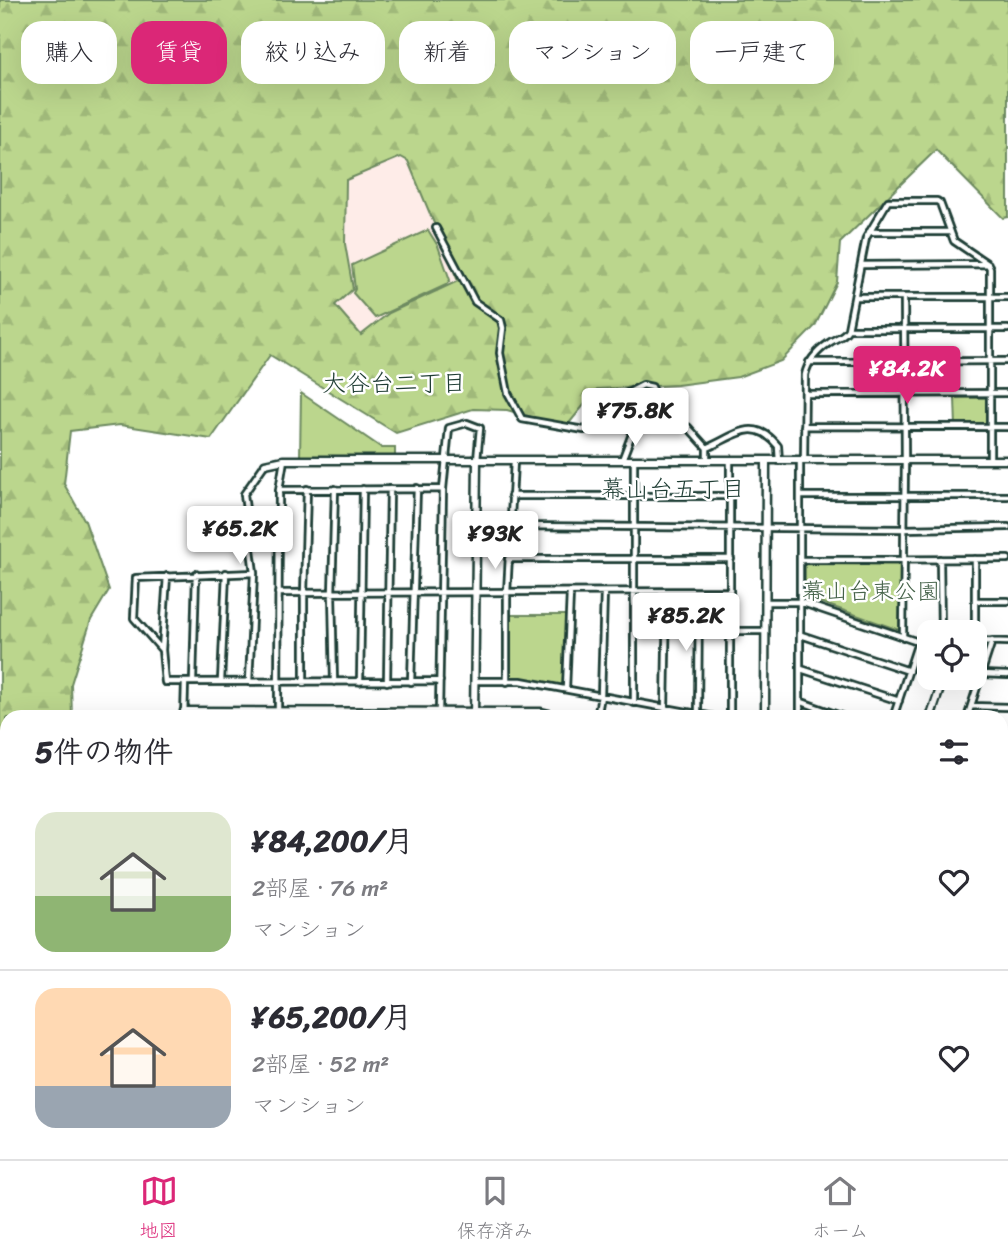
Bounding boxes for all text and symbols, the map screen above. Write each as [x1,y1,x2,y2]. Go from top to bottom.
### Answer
chip: 購入 [21,21,117,84]
chip: 賃貸 [131,21,227,84]
chip: 絞り込み [241,21,385,84]
chip: 新着 [399,21,495,84]
chip: マンション [509,21,676,84]
chip: 一戸建て [690,21,834,84]
pin: ¥84.2K [850,346,964,406]
text: ¥84.2K [869,348,945,389]
district label: 大谷台二丁目 [322,362,466,404]
pin: ¥75.8K [578,388,692,448]
text: ¥75.8K [598,390,672,431]
district label: 幕山台五丁目 [601,468,745,510]
pin: ¥65.2K [183,506,297,566]
text: ¥65.2K [203,508,277,549]
pin: ¥93K [454,512,536,571]
text: ¥93K [468,513,522,554]
park label: 幕山台東公園 [802,571,940,612]
pin: ¥85.2K [629,594,743,653]
text: ¥85.2K [649,595,723,636]
map controls [917,620,987,690]
button: locate [917,620,987,690]
text: 5件の物件 [35,725,173,779]
icon: filters [935,733,973,771]
text: ¥84,200/月 [252,814,414,868]
icon: home [91,840,175,924]
icon: heart [935,863,973,901]
text: 2部屋 · 76 m² [252,868,388,909]
text: マンション [252,909,366,950]
text: ¥65,200/月 [252,990,412,1044]
icon: home [91,1016,175,1100]
icon: heart [935,1039,973,1077]
text: 2部屋 · 52 m² [252,1044,389,1085]
text: マンション [252,1085,366,1126]
tab: 地図 [140,1172,178,1247]
tab: 保存済み [457,1172,533,1247]
tab: ホーム [812,1172,868,1247]

